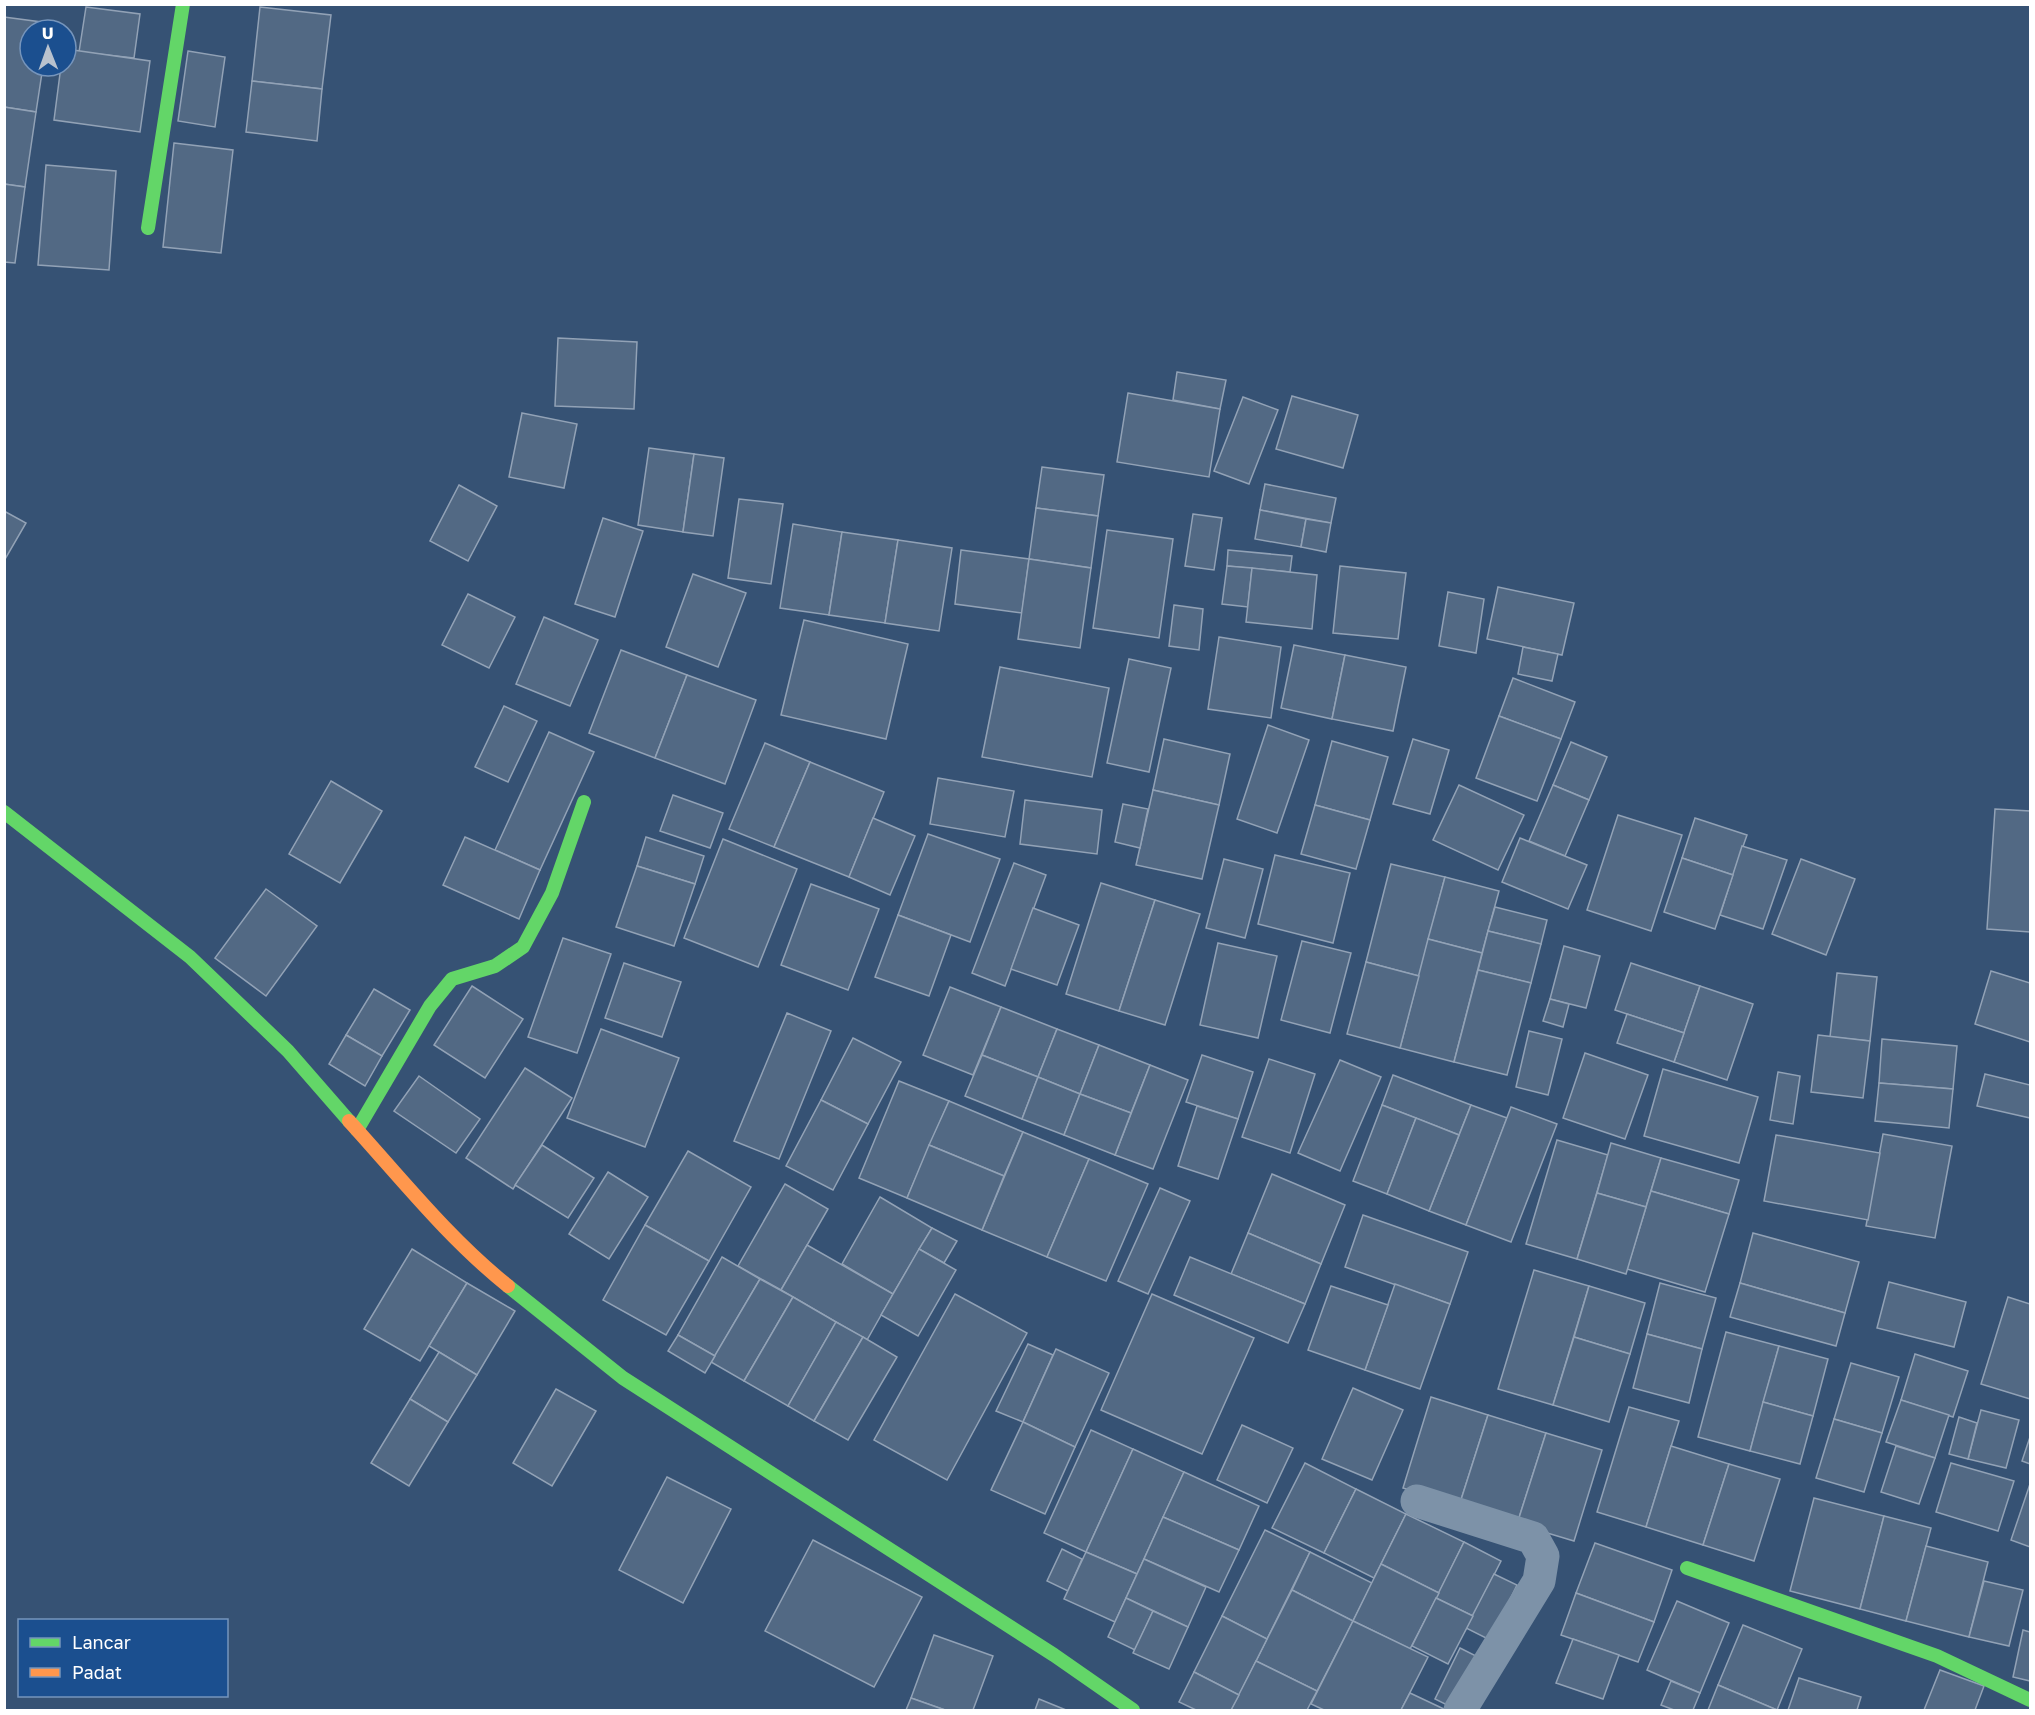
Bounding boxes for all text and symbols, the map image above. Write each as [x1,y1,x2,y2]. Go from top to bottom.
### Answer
north arrow [18,18,78,78]
text: U [42,23,54,43]
legend [18,1619,228,1697]
text: Lancar [72,1631,131,1653]
text: Padat [72,1661,122,1683]

